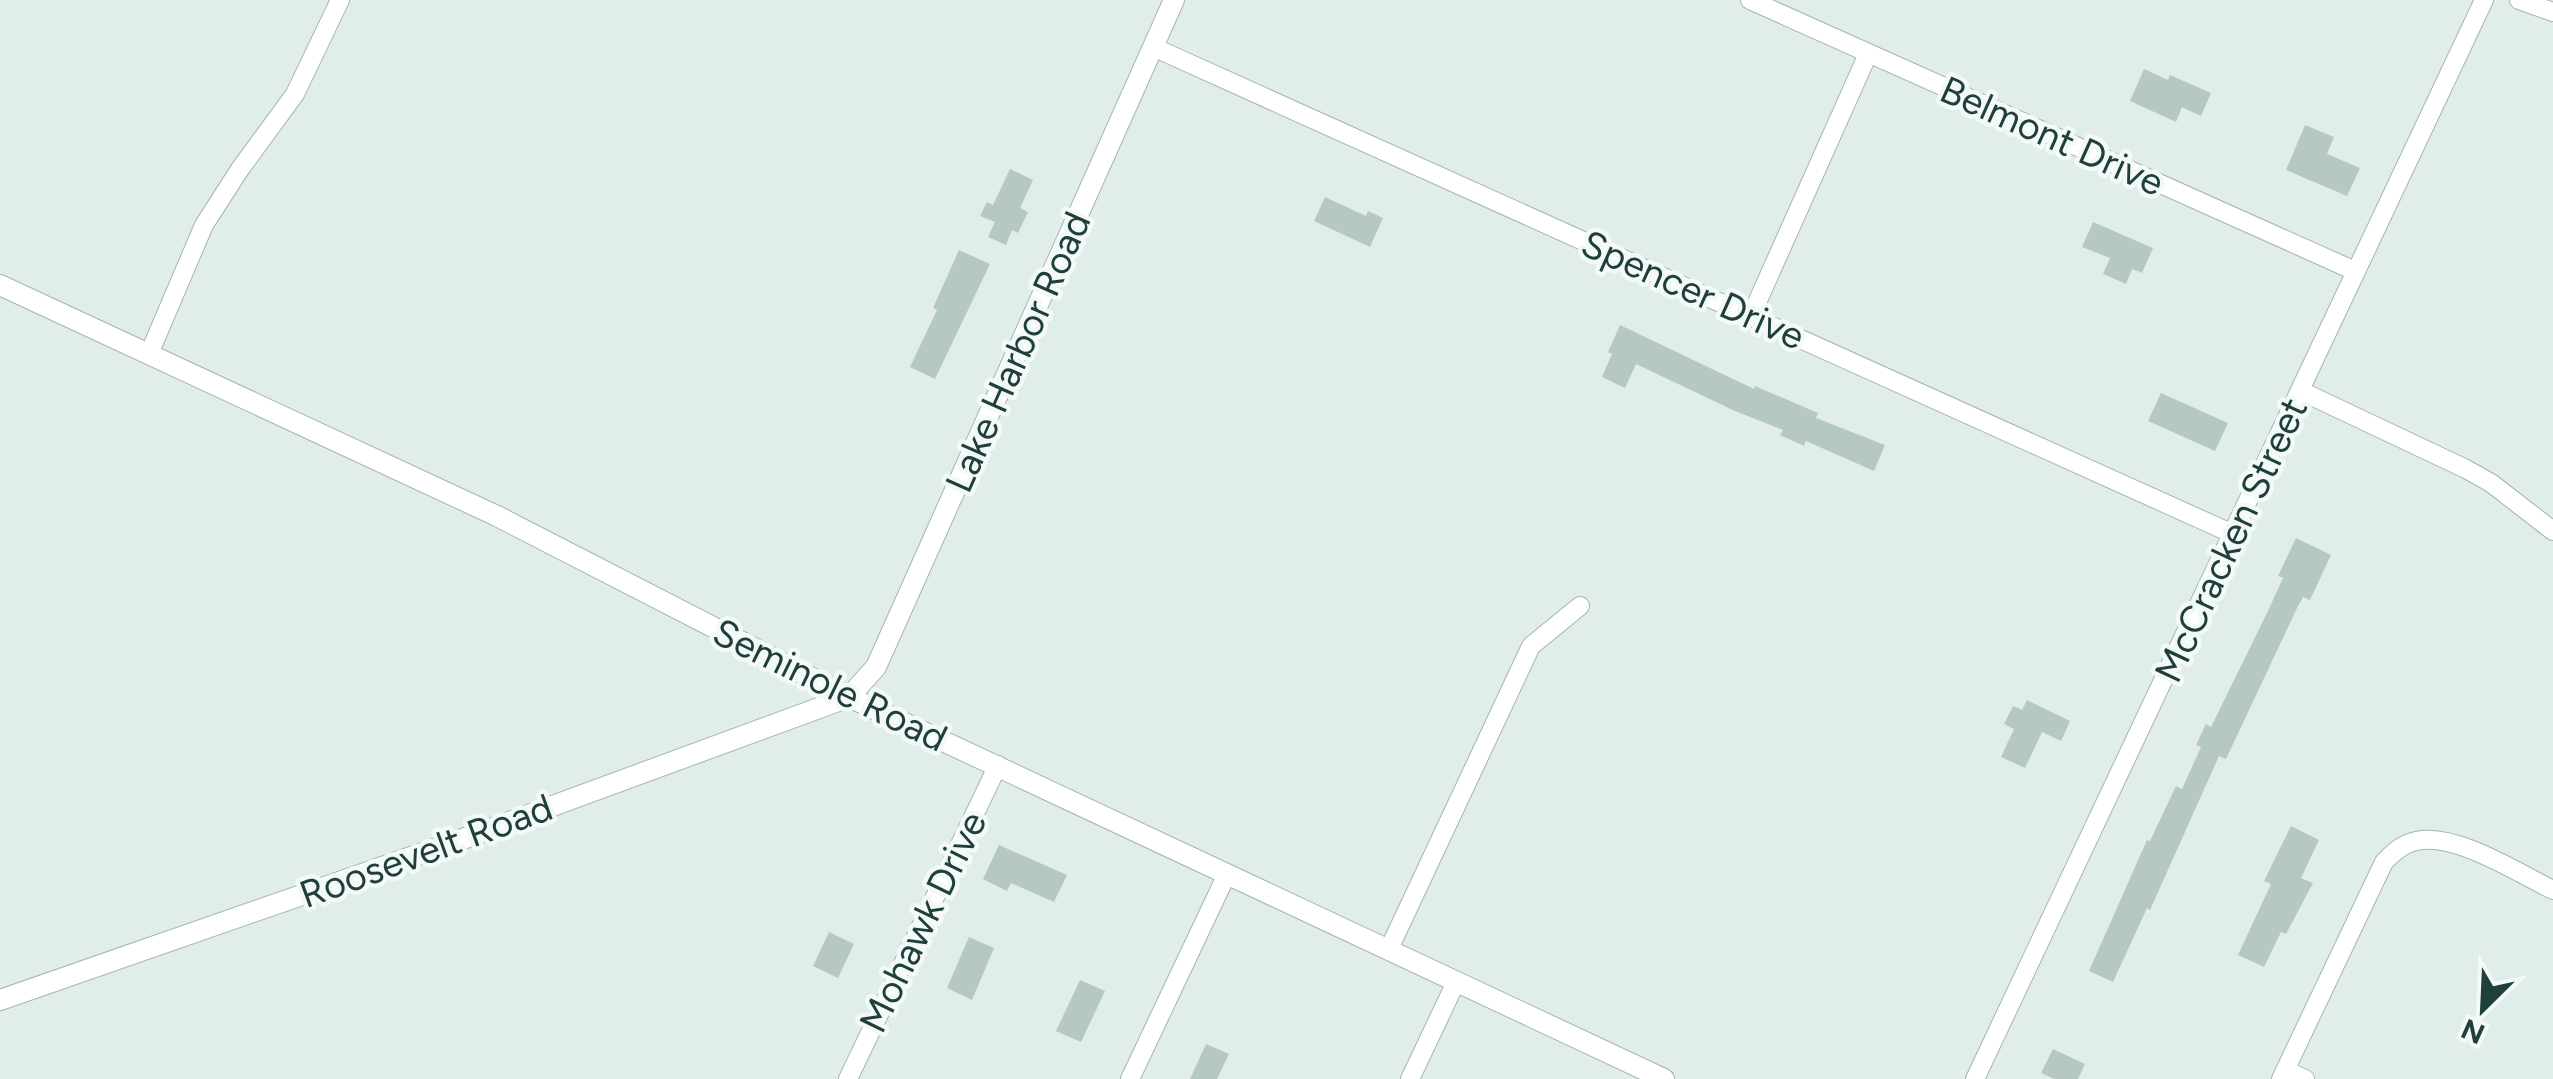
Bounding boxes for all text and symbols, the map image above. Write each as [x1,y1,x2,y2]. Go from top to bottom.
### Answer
street label: Belmont Drive [1933,66,2171,206]
street label: Lake Harbor Road [936,205,1100,499]
street label: Spencer Drive [1574,220,1812,360]
street label: McCracken Street [2145,390,2317,690]
street label: Seminole Road [706,609,954,761]
street label: Roosevelt Road [293,784,559,918]
street label: Mohawk Drive [850,804,996,1040]
north arrow [2433,959,2533,1059]
text: N [2456,1012,2490,1052]

